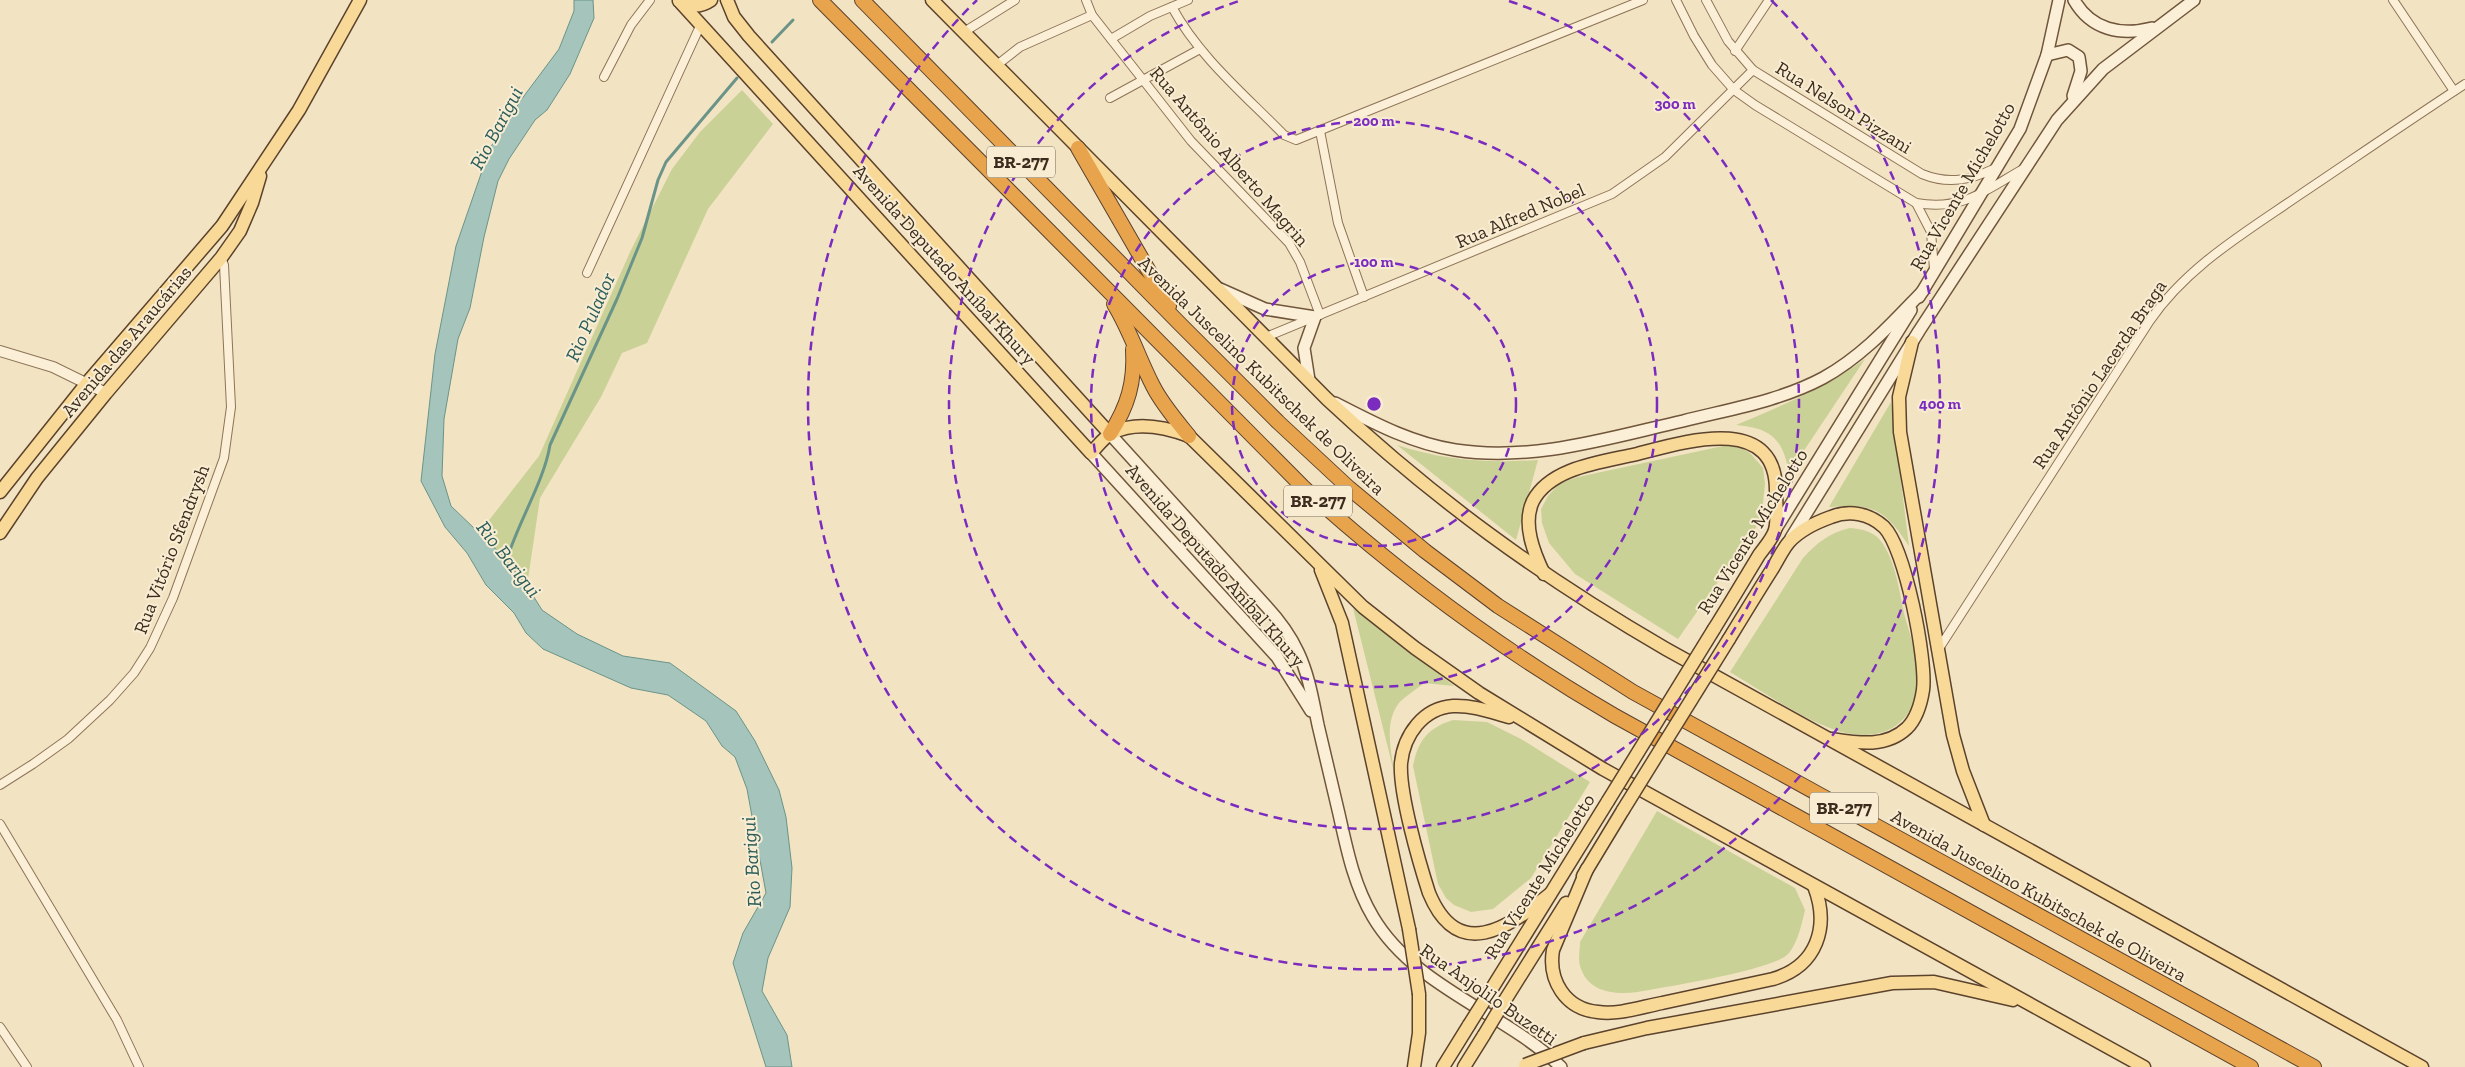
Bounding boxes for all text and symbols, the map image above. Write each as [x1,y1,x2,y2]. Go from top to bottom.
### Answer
street label: Rua Nelson Pizzani [1771,56,1916,159]
street label: Rua Antônio Alberto Magrin [1145,62,1314,251]
water label: Rio Barigui [464,82,528,174]
text: 300 m [1654,95,1696,113]
street label: Rua Vicente Michelotto [1905,98,2020,274]
text: 200 m [1353,112,1395,130]
road number: BR-277 [987,146,1055,178]
street label: Avenida Deputado Aníbal Khury [848,159,1041,370]
street label: Rua Alfred Nobel [1452,178,1588,253]
street label: Avenida Juscelino Kubitschek de Oliveira [1134,251,1390,500]
text: 100 m [1354,253,1394,271]
street label: Avenida das Araucárias [56,261,196,422]
water label: Rio Pulador [560,269,620,365]
street label: Rua Antônio Lacerda Braga [2028,275,2171,473]
centre of rings [1365,395,1383,413]
text: 400 m [1919,395,1961,413]
street label: Rua Vicente Michelotto [1692,444,1813,618]
street label: Avenida Deputado Aníbal Khury [1121,459,1310,672]
street label: Rua Vitório Sfendrysh [129,461,214,637]
road number: BR-277 [1284,486,1352,516]
water label: Rio Barigui [472,516,546,602]
street label: Rua Vicente Michelotto [1479,789,1600,963]
road number: BR-277 [1810,792,1878,824]
street label: Avenida Juscelino Kubitschek de Oliveira [1887,804,2190,986]
water label: Rio Barigui [736,816,766,908]
street label: Rua Anjolilo Buzetti [1416,939,1562,1050]

